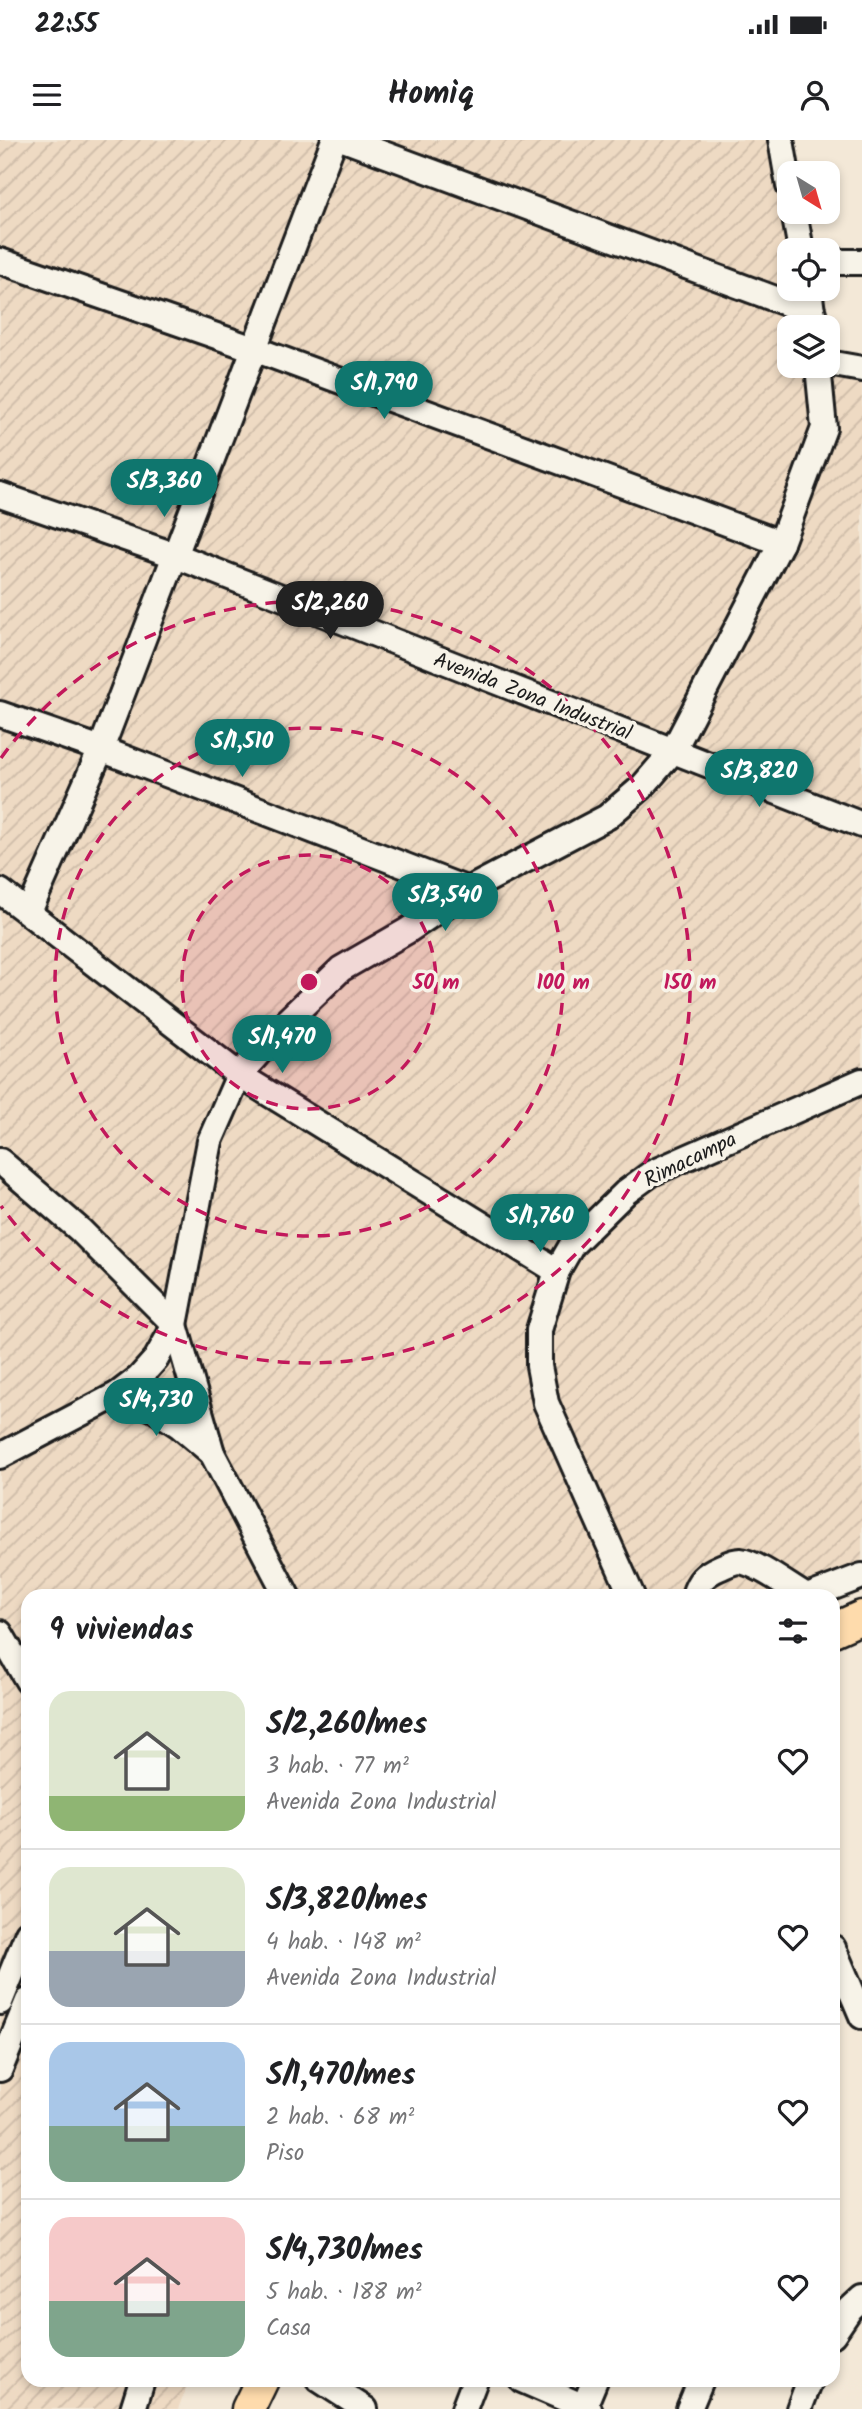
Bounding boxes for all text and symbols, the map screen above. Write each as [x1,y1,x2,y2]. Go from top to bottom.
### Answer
text: 22:55 [35,4,98,46]
text: Homiq [388,69,474,120]
icon: menu [28,76,66,114]
icon: person [796,76,834,114]
north arrow [777,161,840,224]
map controls [777,161,840,378]
button: locate [777,238,840,301]
button: layers [777,315,840,378]
pin: S/1,790 [319,362,449,421]
text: S/1,790 [351,366,417,402]
pin: S/3,360 [99,460,229,519]
text: S/3,360 [127,464,201,500]
pin: S/2,260 [265,582,395,641]
text: S/2,260 [292,586,368,622]
street label: Avenida Zona Industrial [428,644,637,750]
pin: S/1,510 [177,720,307,779]
text: S/1,510 [211,724,273,760]
pin: S/3,820 [694,750,824,809]
text: S/3,820 [721,754,797,790]
pin: S/3,540 [380,874,510,933]
text: S/3,540 [408,878,482,914]
text: 50 m [412,967,459,1000]
text: 100 m [536,967,590,1000]
text: 150 m [663,967,717,1000]
centre of rings [297,970,321,994]
pin: S/1,470 [217,1016,347,1075]
text: S/1,470 [248,1020,316,1056]
street label: Rimacampa [639,1124,743,1197]
pin: S/1,760 [475,1194,605,1254]
text: S/1,760 [506,1199,574,1235]
pin: S/4,730 [91,1378,221,1438]
text: S/4,730 [120,1383,192,1419]
text: 9 viviendas [49,1607,193,1655]
icon: filters [774,1612,812,1650]
text: S/2,260/mes [266,1701,427,1749]
icon: home [105,1719,189,1803]
icon: heart [774,1742,812,1780]
text: 3 hab. · 77 m² [266,1749,409,1785]
text: Avenida Zona Industrial [266,1785,496,1821]
text: S/3,820/mes [266,1877,428,1925]
icon: home [105,1895,189,1979]
icon: heart [774,1918,812,1956]
text: 4 hab. · 148 m² [266,1925,421,1961]
text: Avenida Zona Industrial [266,1961,496,1997]
text: S/1,470/mes [266,2052,416,2100]
icon: home [105,2070,189,2154]
icon: heart [774,2093,812,2131]
text: 2 hab. · 68 m² [266,2100,414,2136]
text: Piso [266,2136,304,2172]
text: S/4,730/mes [266,2227,423,2275]
icon: home [105,2245,189,2329]
icon: heart [774,2268,812,2306]
text: 5 hab. · 188 m² [266,2275,422,2311]
text: Casa [266,2311,311,2347]

